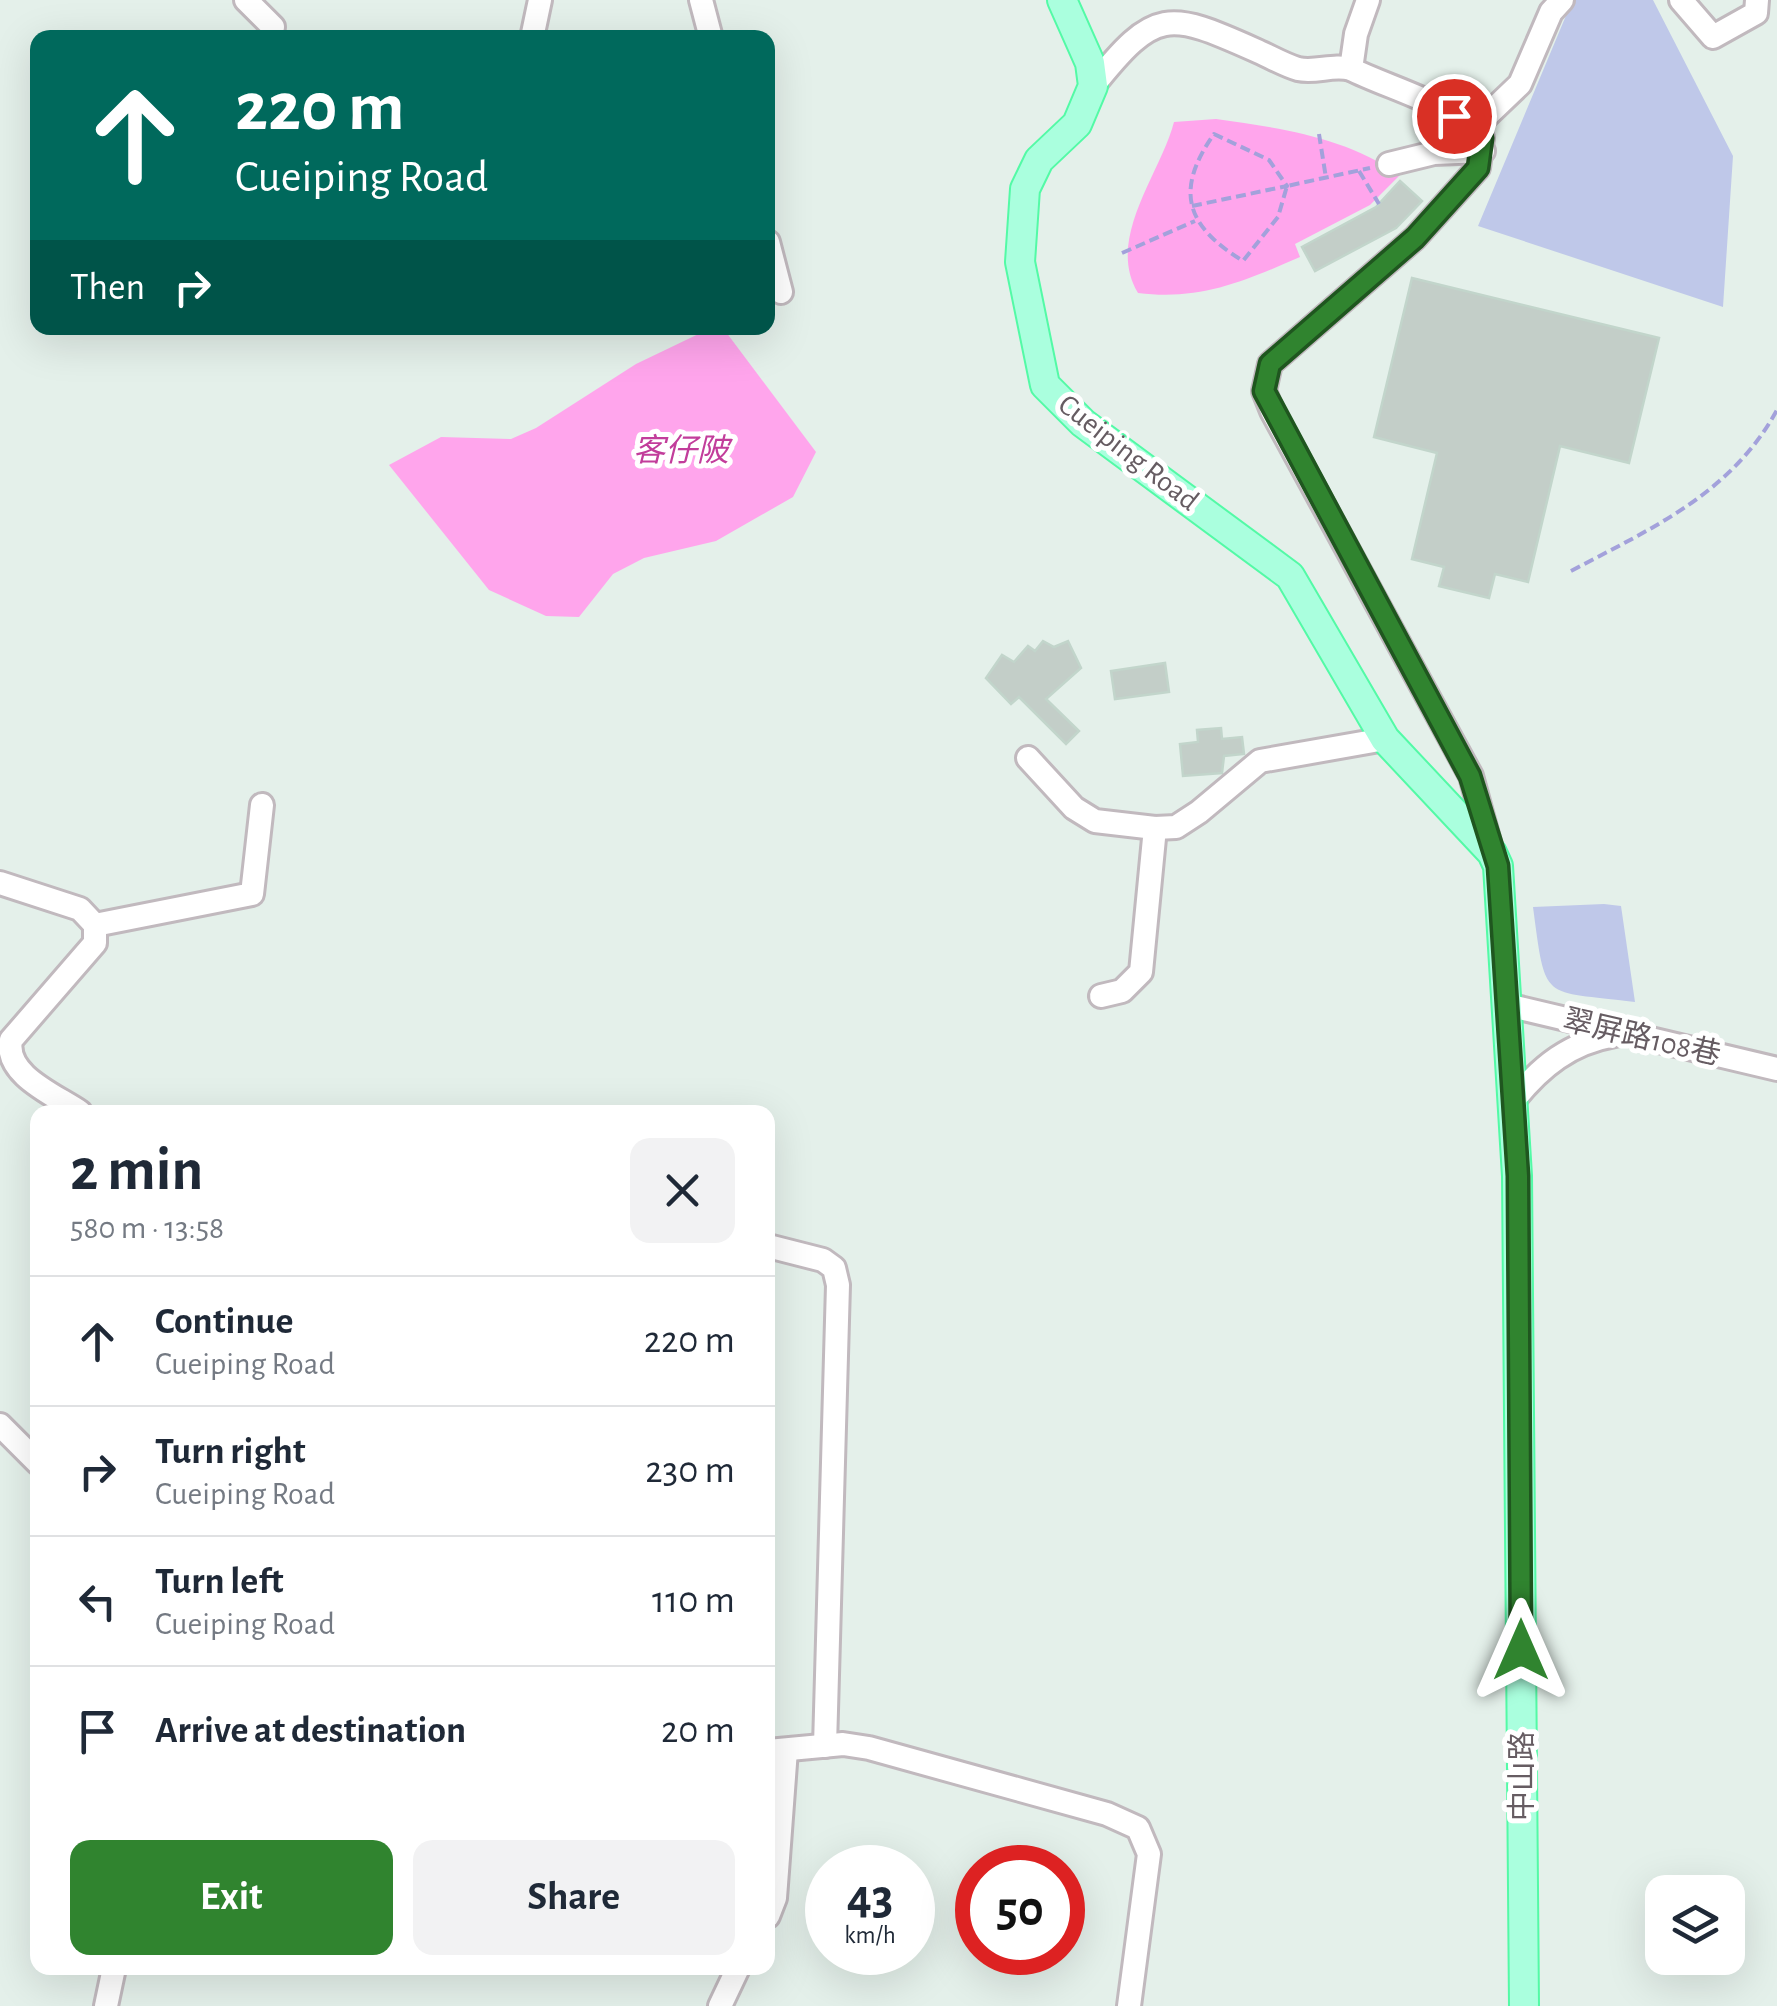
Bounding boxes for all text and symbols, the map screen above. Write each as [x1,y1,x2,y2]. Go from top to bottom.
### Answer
icon: ahead [70,70,200,200]
text: 220 m [235,73,404,143]
pin [1412,74,1497,159]
icon: arrive [1427,89,1482,144]
text: Cueiping Road [235,155,488,200]
icon: right [165,260,220,315]
text: Then [70,269,145,307]
street label: Cueiping Road [1053,389,1204,517]
water label: 客仔陂 [633,433,733,467]
street label: 翠屏路108巷 [1560,1003,1724,1071]
button: close [630,1138,735,1243]
text: 2 min [70,1141,203,1201]
text: 580 m · 13:58 [70,1212,224,1244]
text: Continue [155,1303,293,1341]
icon: ahead [70,1314,125,1369]
text: 220 m [644,1322,735,1360]
text: Cueiping Road [155,1348,335,1380]
text: Turn right [155,1433,305,1471]
icon: right [70,1444,125,1499]
text: 230 m [645,1452,735,1490]
text: Cueiping Road [155,1478,335,1510]
text: Turn left [155,1563,283,1601]
icon: left [70,1574,125,1629]
text: 110 m [652,1582,735,1620]
position arrow [1469,1598,1573,1702]
text: Cueiping Road [155,1608,335,1640]
icon: arrive [70,1704,125,1759]
text: Arrive at destination [155,1712,466,1750]
text: 20 m [661,1712,735,1750]
street label: 中山路 [1506,1731,1538,1821]
button: Exit [70,1840,393,1955]
button: Share [413,1840,735,1955]
speed limit sign: 50 [955,1845,1085,1975]
text: 43 [847,1873,893,1923]
map controls [1645,1875,1745,1975]
button: layers [1645,1875,1745,1975]
text: km/h [844,1923,896,1948]

